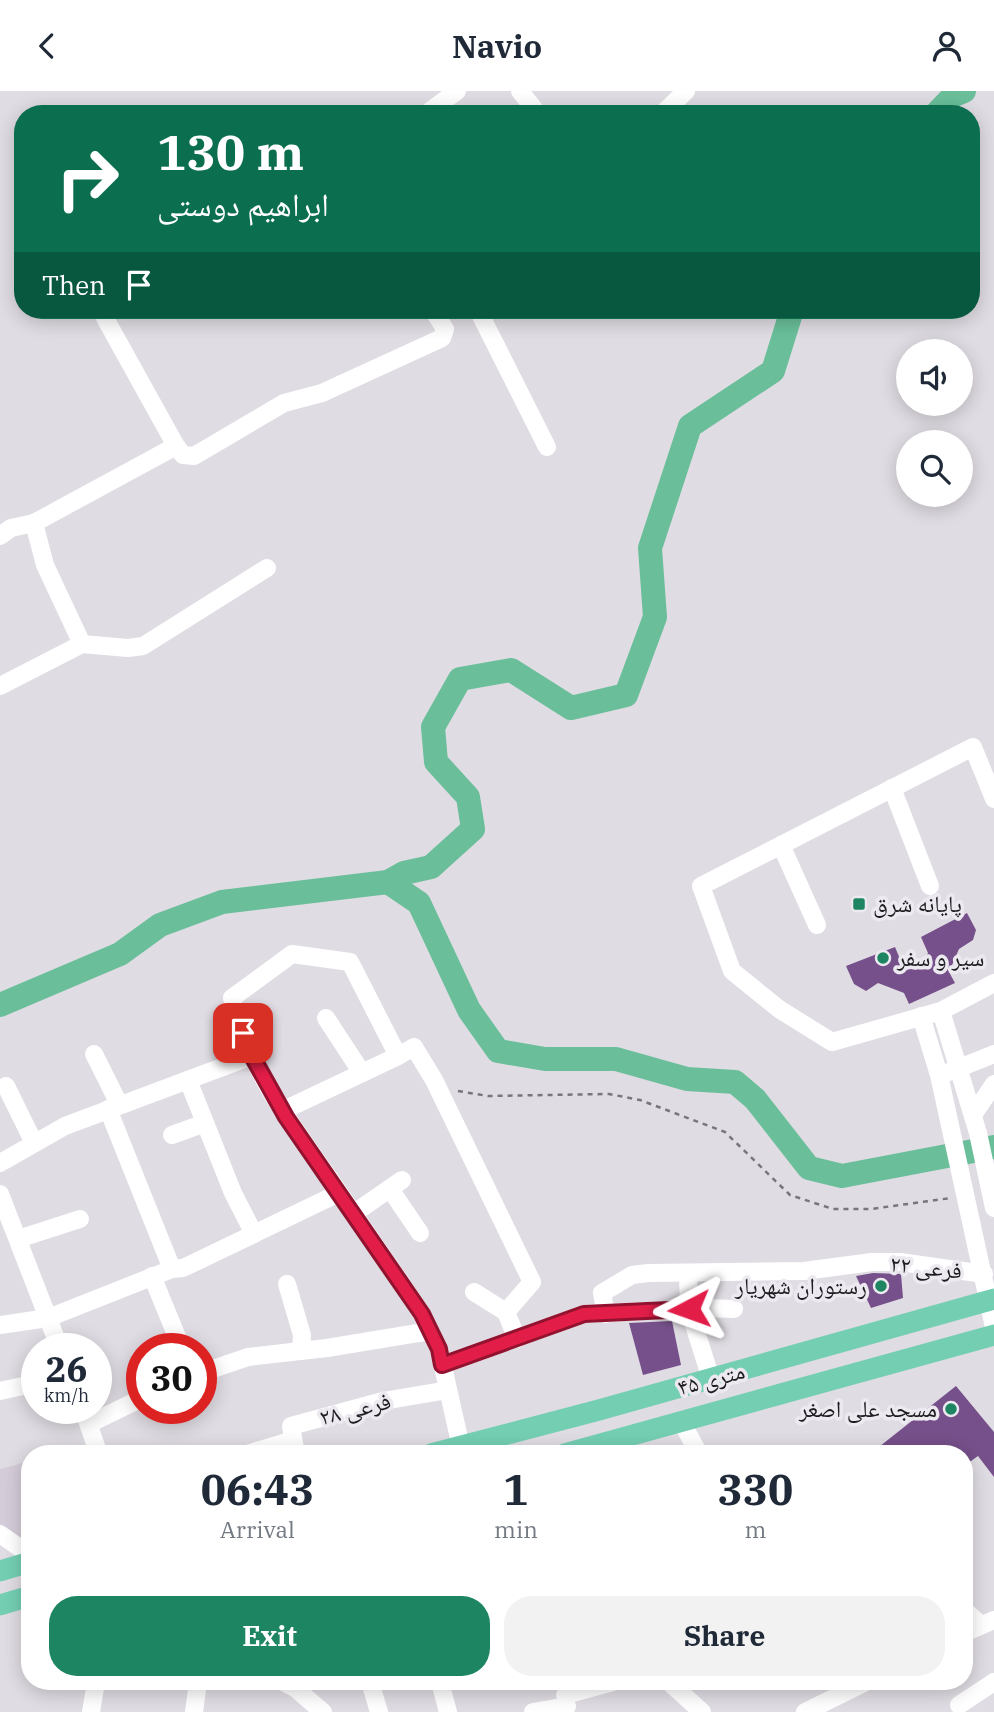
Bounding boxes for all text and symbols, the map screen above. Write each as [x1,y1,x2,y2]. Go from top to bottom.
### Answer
text: Navio [452,25,542,67]
icon: back [28,27,66,65]
icon: person [928,27,966,65]
text: 130 m [157,120,304,183]
icon: right [42,133,133,224]
text: ابراهیم دوستی [157,183,329,225]
icon: arrive [120,266,158,304]
text: Then [42,268,106,302]
map controls [896,339,973,507]
button: sound [896,339,973,416]
button: search [896,430,973,507]
place label: پایانه شرق [873,888,962,918]
marker: پایانه شرق [851,896,867,912]
place label: سیر و سفر [896,942,984,972]
marker: سیر و سفر [875,950,891,966]
pin [213,1003,273,1063]
icon: arrive [224,1014,262,1052]
street label: فرعی ۲۲ [889,1247,964,1285]
place label: رستوران شهریار [734,1270,867,1300]
position arrow [652,1272,726,1346]
marker: رستوران شهریار [873,1278,889,1294]
speed limit sign: 30 [126,1333,217,1424]
text: 26 [45,1346,88,1392]
street label: ۴۵ متری [674,1355,748,1401]
text: km/h [44,1384,89,1407]
street label: فرعی ۲۸ [316,1385,393,1431]
place label: مسجد علی اصغر [798,1393,937,1423]
marker: مسجد علی اصغر [943,1401,959,1417]
text: 06:43 [201,1462,314,1517]
text: 1 [503,1462,529,1517]
text: 330 [718,1462,793,1517]
text: Arrival [220,1514,295,1544]
text: min [494,1514,538,1544]
text: m [744,1514,766,1544]
button: Exit [49,1596,490,1676]
button: Share [504,1596,945,1676]

